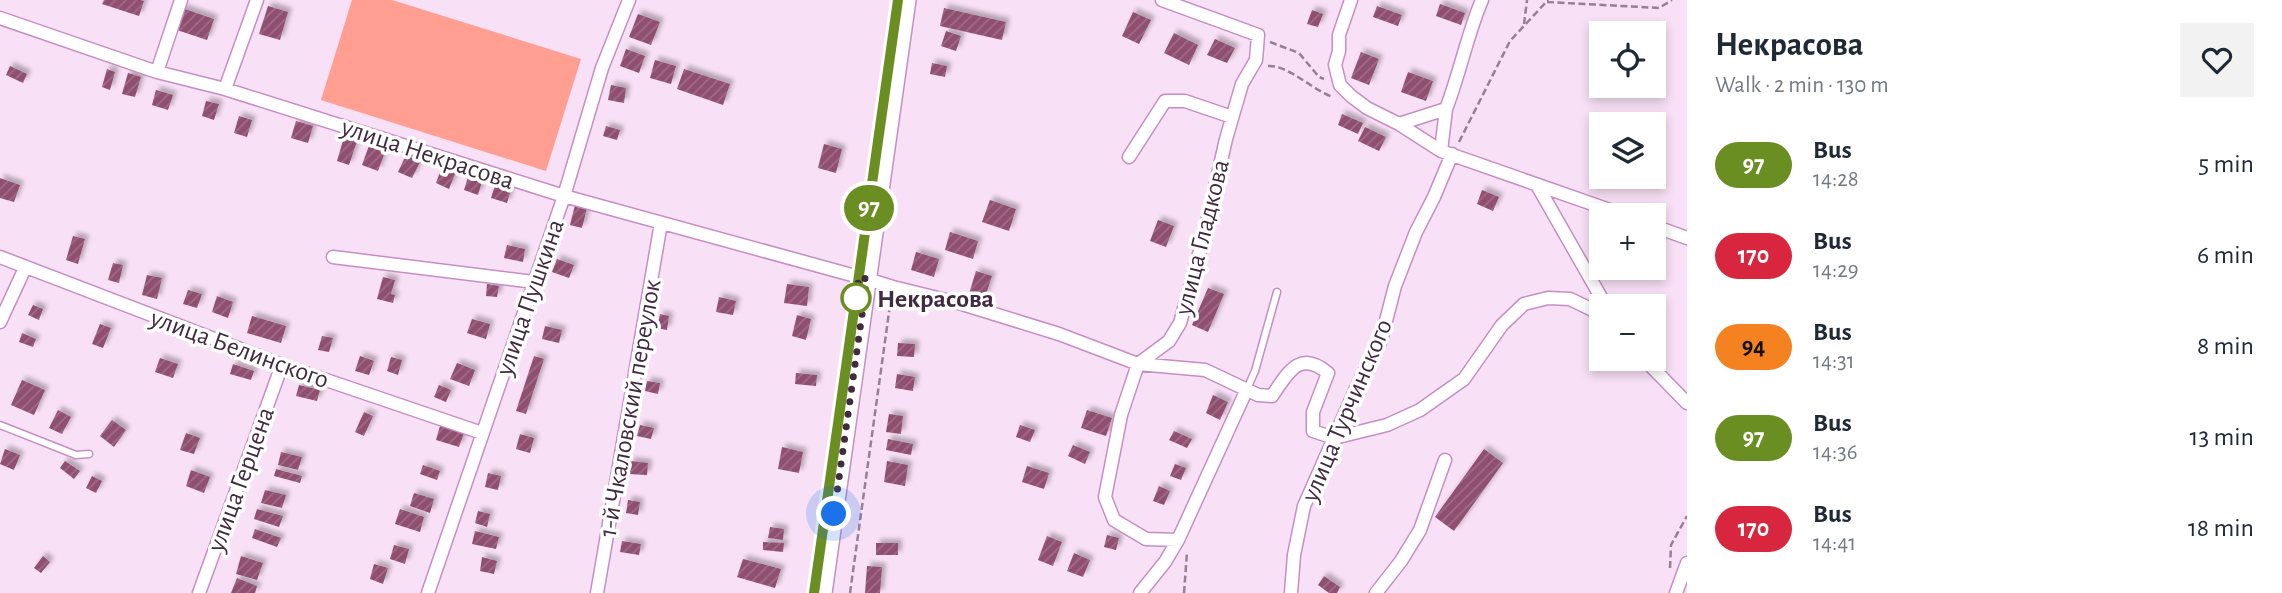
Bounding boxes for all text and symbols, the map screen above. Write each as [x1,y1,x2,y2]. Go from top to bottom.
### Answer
map controls [1589,21,1666,371]
button: locate [1589,21,1666,98]
button: heart [2180,23,2254,97]
text: Некрасова [1715,29,1863,62]
text: Walk · 2 min · 130 m [1715,74,1889,97]
button: layers [1589,112,1666,189]
street label: улица Некрасова [337,113,517,194]
text: Bus [1813,137,1852,163]
text: 5 min [2198,151,2254,177]
text: 97 [1743,153,1764,177]
street label: улица Гладкова [1170,157,1234,319]
text: 14:28 [1813,168,1859,191]
line badge: 97 [838,185,900,231]
text: 97 [858,196,880,220]
button: + [1589,203,1666,280]
street label: улица Пушкина [491,216,569,380]
text: Bus [1813,228,1852,254]
text: 6 min [2197,242,2254,268]
text: 170 [1738,244,1769,268]
text: 14:29 [1813,259,1859,282]
street label: 1-й Чкаловский переулок [594,277,665,539]
marker: Некрасова [841,283,871,313]
place label: Некрасова [877,286,994,312]
button: − [1589,294,1666,371]
street label: улица Белинского [146,304,332,393]
street label: улица Турчинского [1296,315,1397,506]
text: Bus [1813,319,1852,345]
text: 8 min [2197,333,2254,359]
text: 94 [1742,335,1765,359]
text: 14:31 [1813,350,1855,373]
street label: улица Герцена [202,404,279,556]
text: Bus [1813,410,1852,436]
text: 13 min [2190,424,2254,450]
text: 97 [1743,426,1764,450]
text: 14:36 [1813,441,1858,464]
your location [816,496,851,531]
text: Bus [1813,501,1852,527]
text: 18 min [2188,515,2254,541]
text: 170 [1738,517,1769,541]
text: 14:41 [1813,532,1856,555]

